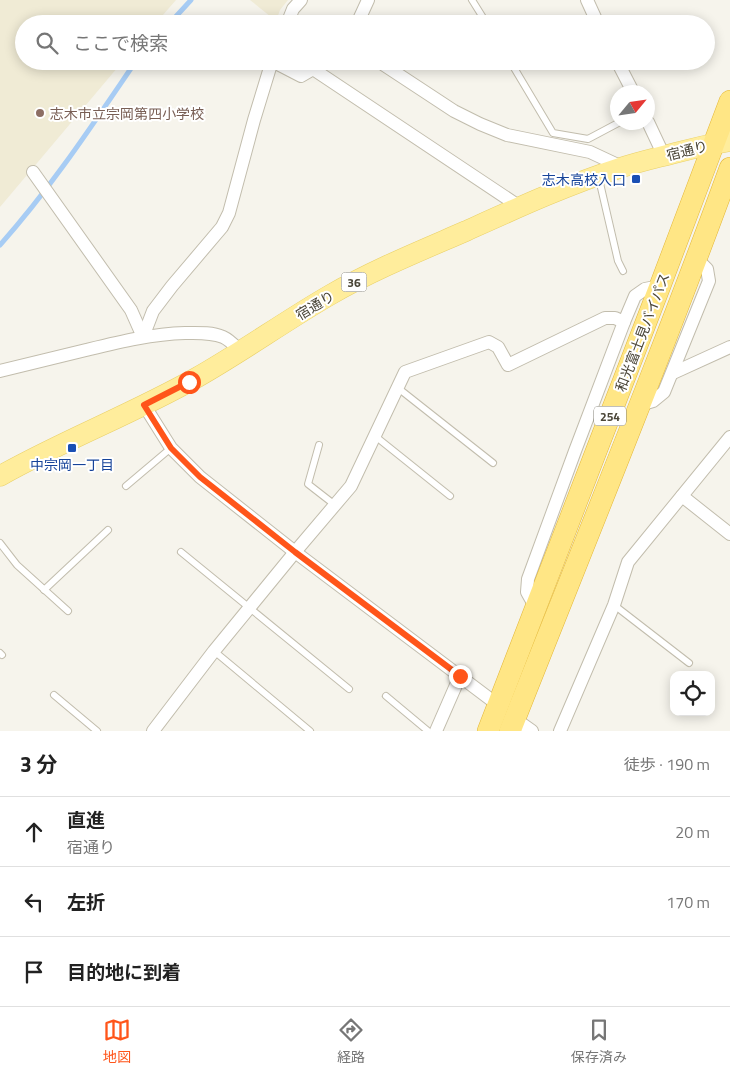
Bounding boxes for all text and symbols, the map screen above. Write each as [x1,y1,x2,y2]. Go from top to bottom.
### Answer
search box [15,15,715,70]
text: ここで検索 [73,28,168,57]
icon: search [33,29,61,57]
north arrow [610,85,655,130]
place label: 志木市立宗岡第四小学校 [50,103,204,124]
marker: 志木市立宗岡第四小学校 [34,107,46,119]
street label: 宿通り [664,135,710,165]
place label: 志木高校入口 [542,169,626,190]
marker: 志木高校入口 [630,173,642,185]
street label: 和光富士見バイパス [610,270,674,394]
road number: 36 [342,272,366,292]
street label: 宿通り [292,285,338,325]
route start [178,371,201,394]
road number: 254 [594,406,626,426]
marker: 中宗岡一丁目 [66,442,78,454]
place label: 中宗岡一丁目 [30,454,114,475]
route end [449,665,472,688]
map controls [670,671,715,716]
button: locate [670,671,715,716]
text: 3 分 [20,748,57,780]
text: 徒歩 · 190 m [624,752,710,776]
text: 直進 [67,805,105,834]
icon: ahead [20,818,48,846]
text: 20 m [675,820,710,844]
text: 宿通り [67,835,115,859]
text: 左折 [67,887,105,916]
icon: left [20,888,48,916]
text: 170 m [666,890,710,914]
text: 目的地に到着 [67,957,181,986]
icon: arrive [20,958,48,986]
tab: 地図 [103,1016,131,1067]
tab: 経路 [337,1016,365,1067]
tab: 保存済み [571,1016,627,1067]

